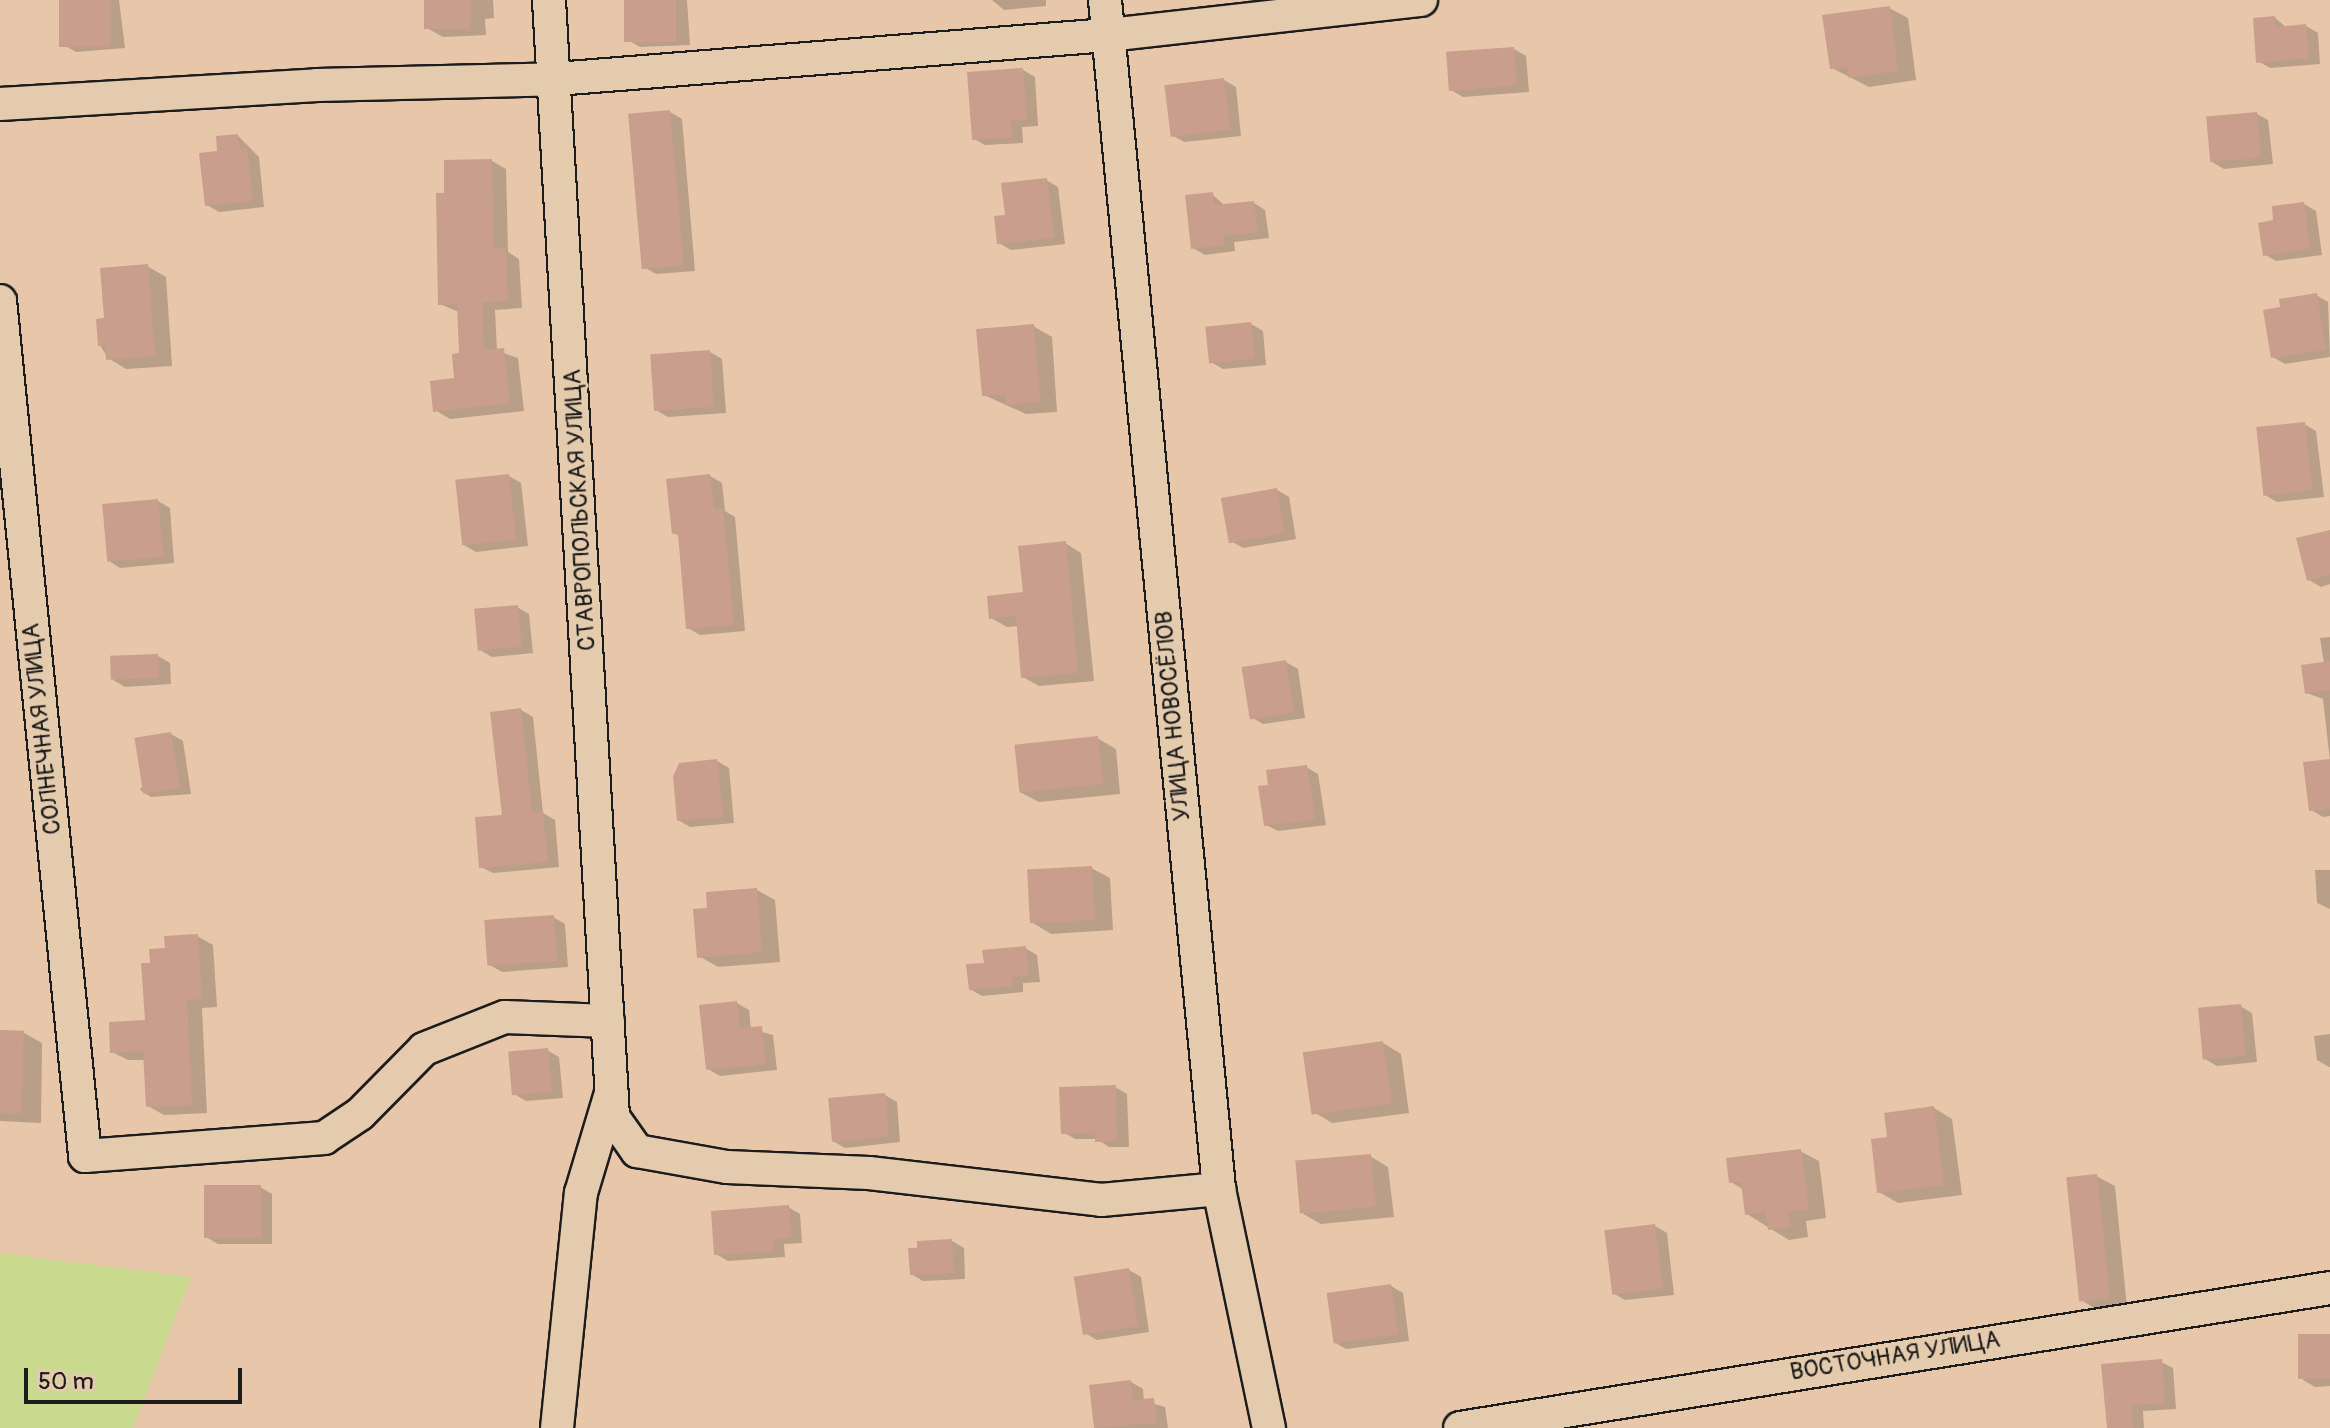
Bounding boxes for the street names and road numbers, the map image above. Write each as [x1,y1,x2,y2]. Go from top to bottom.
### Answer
street label: СТАВРОПОЛЬСКАЯ УЛИЦА [558,368,602,652]
street label: УЛИЦА НОВОСЁЛОВ [1149,610,1197,822]
street label: СОЛНЕЧНАЯ УЛИЦА [17,622,67,836]
street label: ВОСТОЧНАЯ УЛИЦА [1788,1325,2002,1387]

